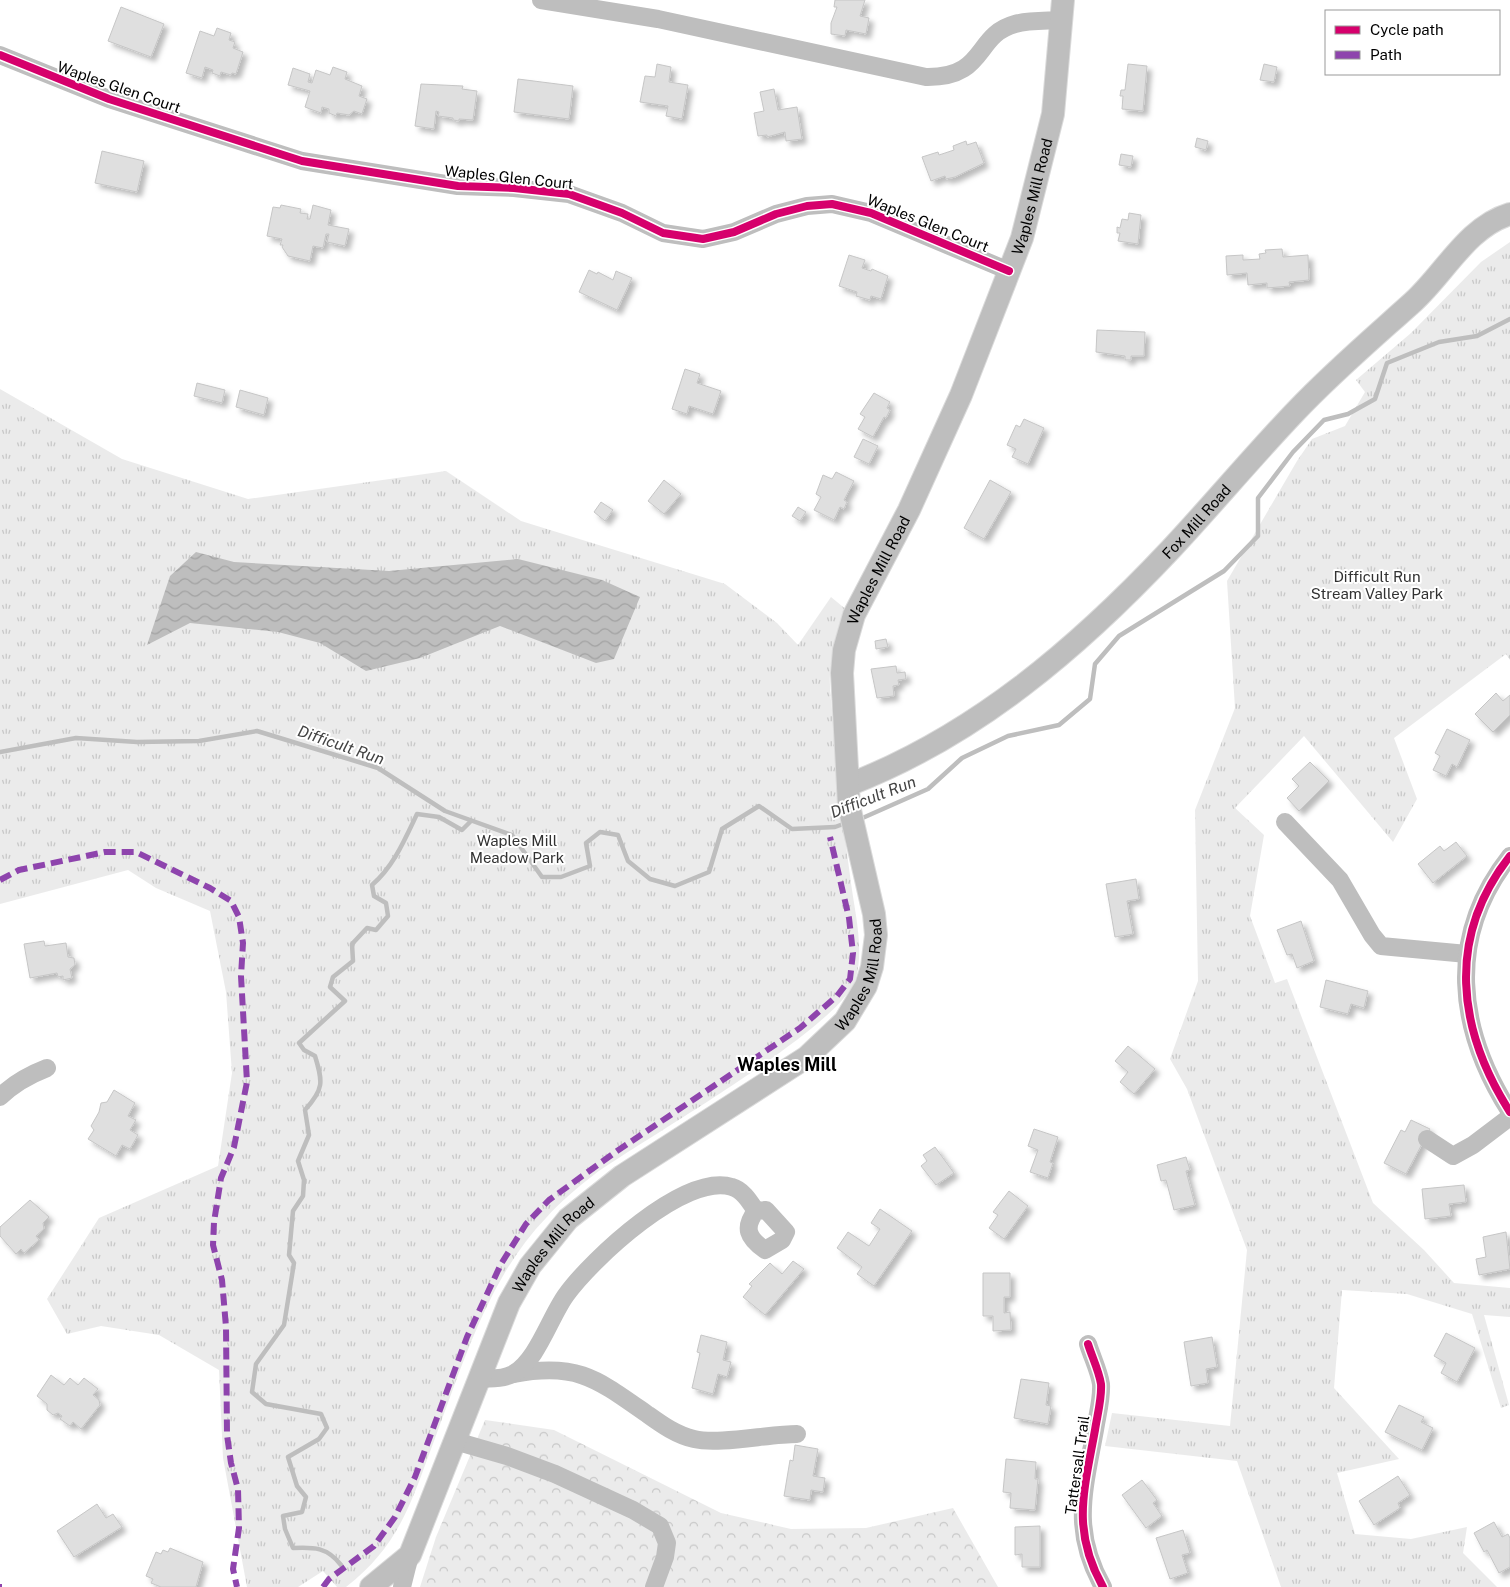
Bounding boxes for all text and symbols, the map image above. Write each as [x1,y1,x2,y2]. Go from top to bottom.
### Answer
legend [1325,10,1500,75]
text: Cycle path [1370,21,1444,38]
text: Path [1370,46,1402,63]
street label: Waples Glen Court [55,58,183,116]
street label: Waples Mill Road [1008,136,1055,257]
street label: Waples Glen Court [444,162,575,192]
street label: Waples Glen Court [865,191,991,255]
street label: Fox Mill Road [1158,481,1234,562]
street label: Waples Mill Road [843,513,913,626]
park label: Difficult Run Stream Valley Park [1311,568,1443,602]
water label: Difficult Run [295,721,387,769]
water label: Difficult Run [828,772,919,822]
park label: Waples Mill Meadow Park [470,832,564,866]
street label: Waples Mill Road [832,918,885,1034]
district label: Waples Mill [737,1054,837,1075]
street label: Waples Mill Road [508,1193,597,1295]
street label: Tattersall Trail [1062,1414,1092,1516]

